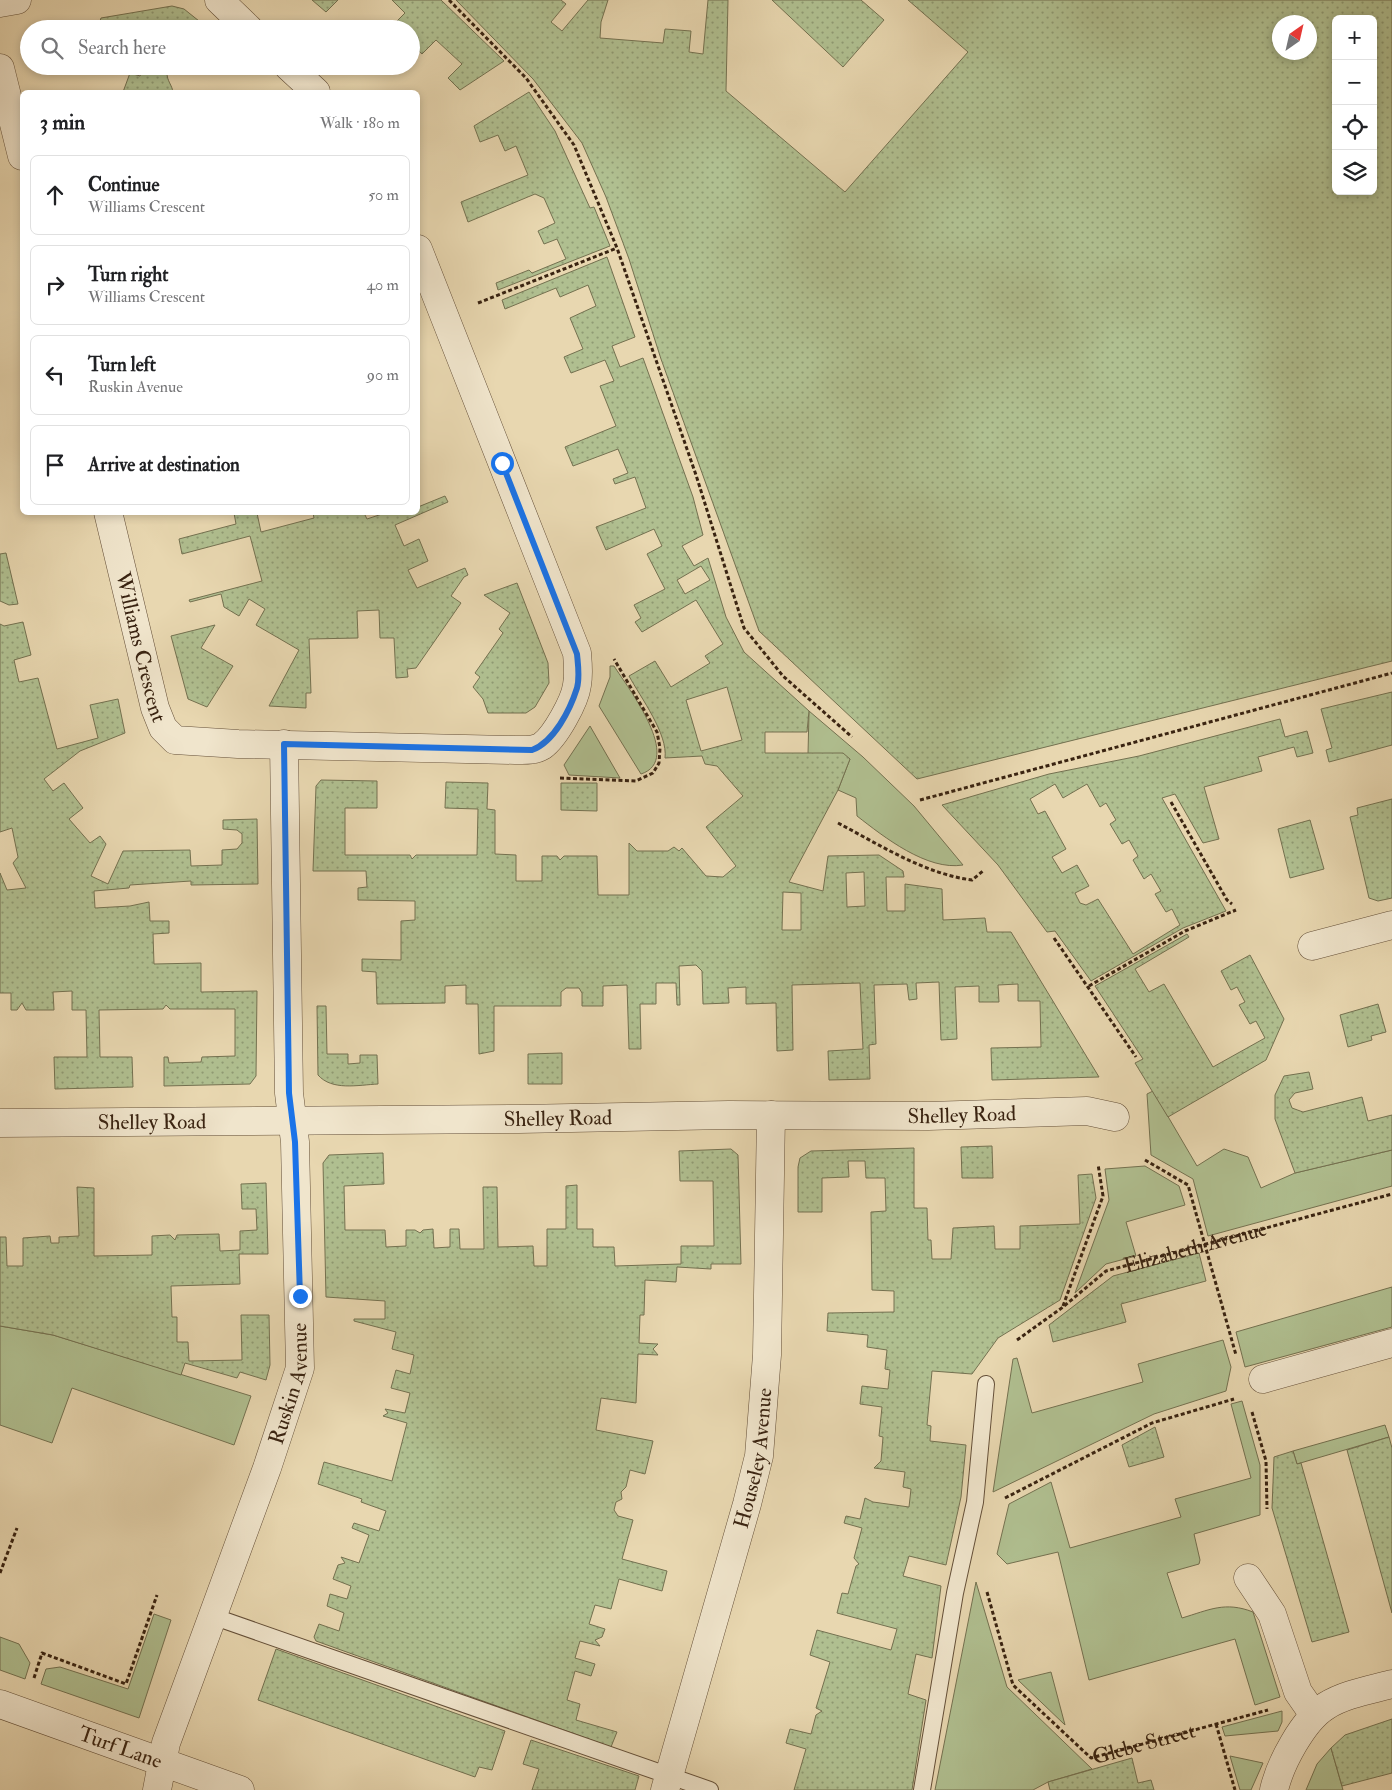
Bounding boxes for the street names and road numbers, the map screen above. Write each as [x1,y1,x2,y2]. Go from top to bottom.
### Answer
street label: Williams Crescent [109,568,172,727]
street label: Shelley Road [908,1100,1017,1130]
street label: Shelley Road [504,1104,613,1133]
street label: Shelley Road [98,1108,207,1136]
street label: Elizabeth Avenue [1121,1215,1270,1280]
street label: Ruskin Avenue [263,1322,314,1448]
street label: Houseley Avenue [728,1387,778,1532]
street label: Glebe Street [1089,1717,1199,1771]
street label: Turf Lane [75,1720,166,1775]

